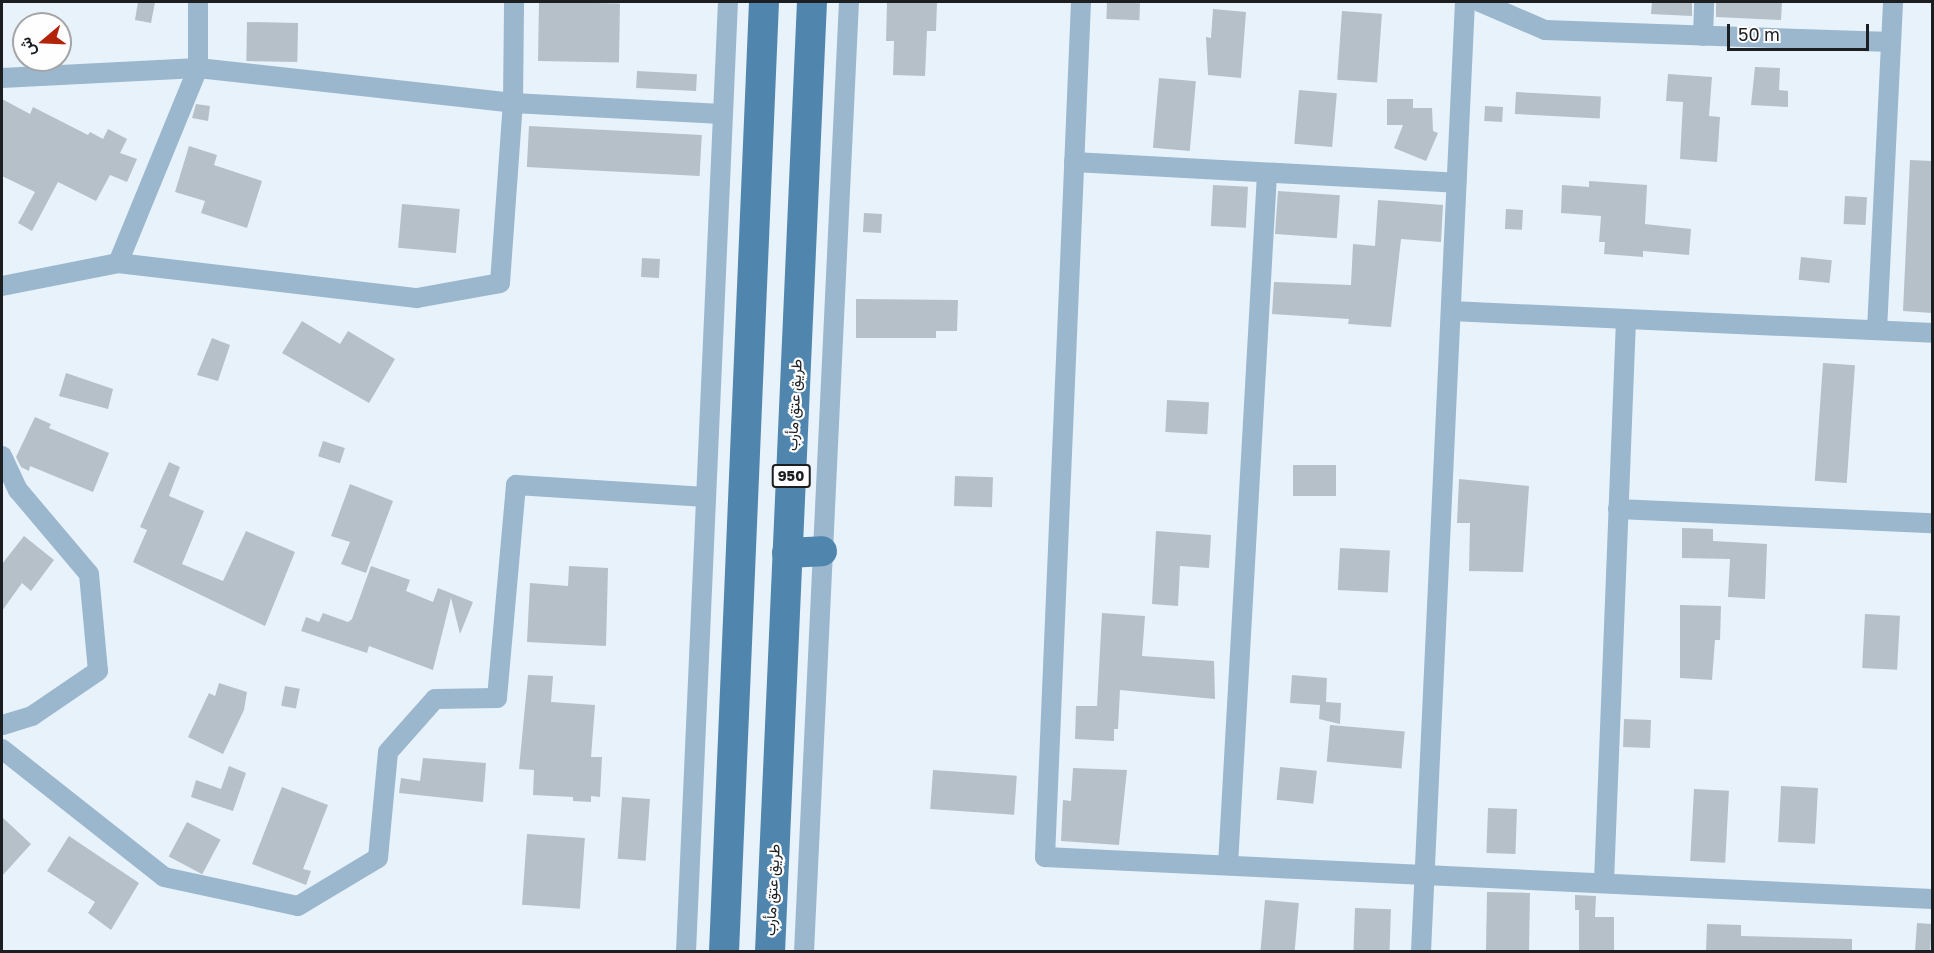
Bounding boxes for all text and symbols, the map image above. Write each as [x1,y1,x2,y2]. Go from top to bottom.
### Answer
north arrow [12,12,72,72]
scale bar [1730,12,1872,50]
text: 50 m [1738,23,1780,45]
text: ش [14,35,39,60]
street label: طريق عتق مأرب [783,358,805,452]
road number: 950 [772,465,810,487]
street label: طريق عتق مأرب [761,843,783,937]

